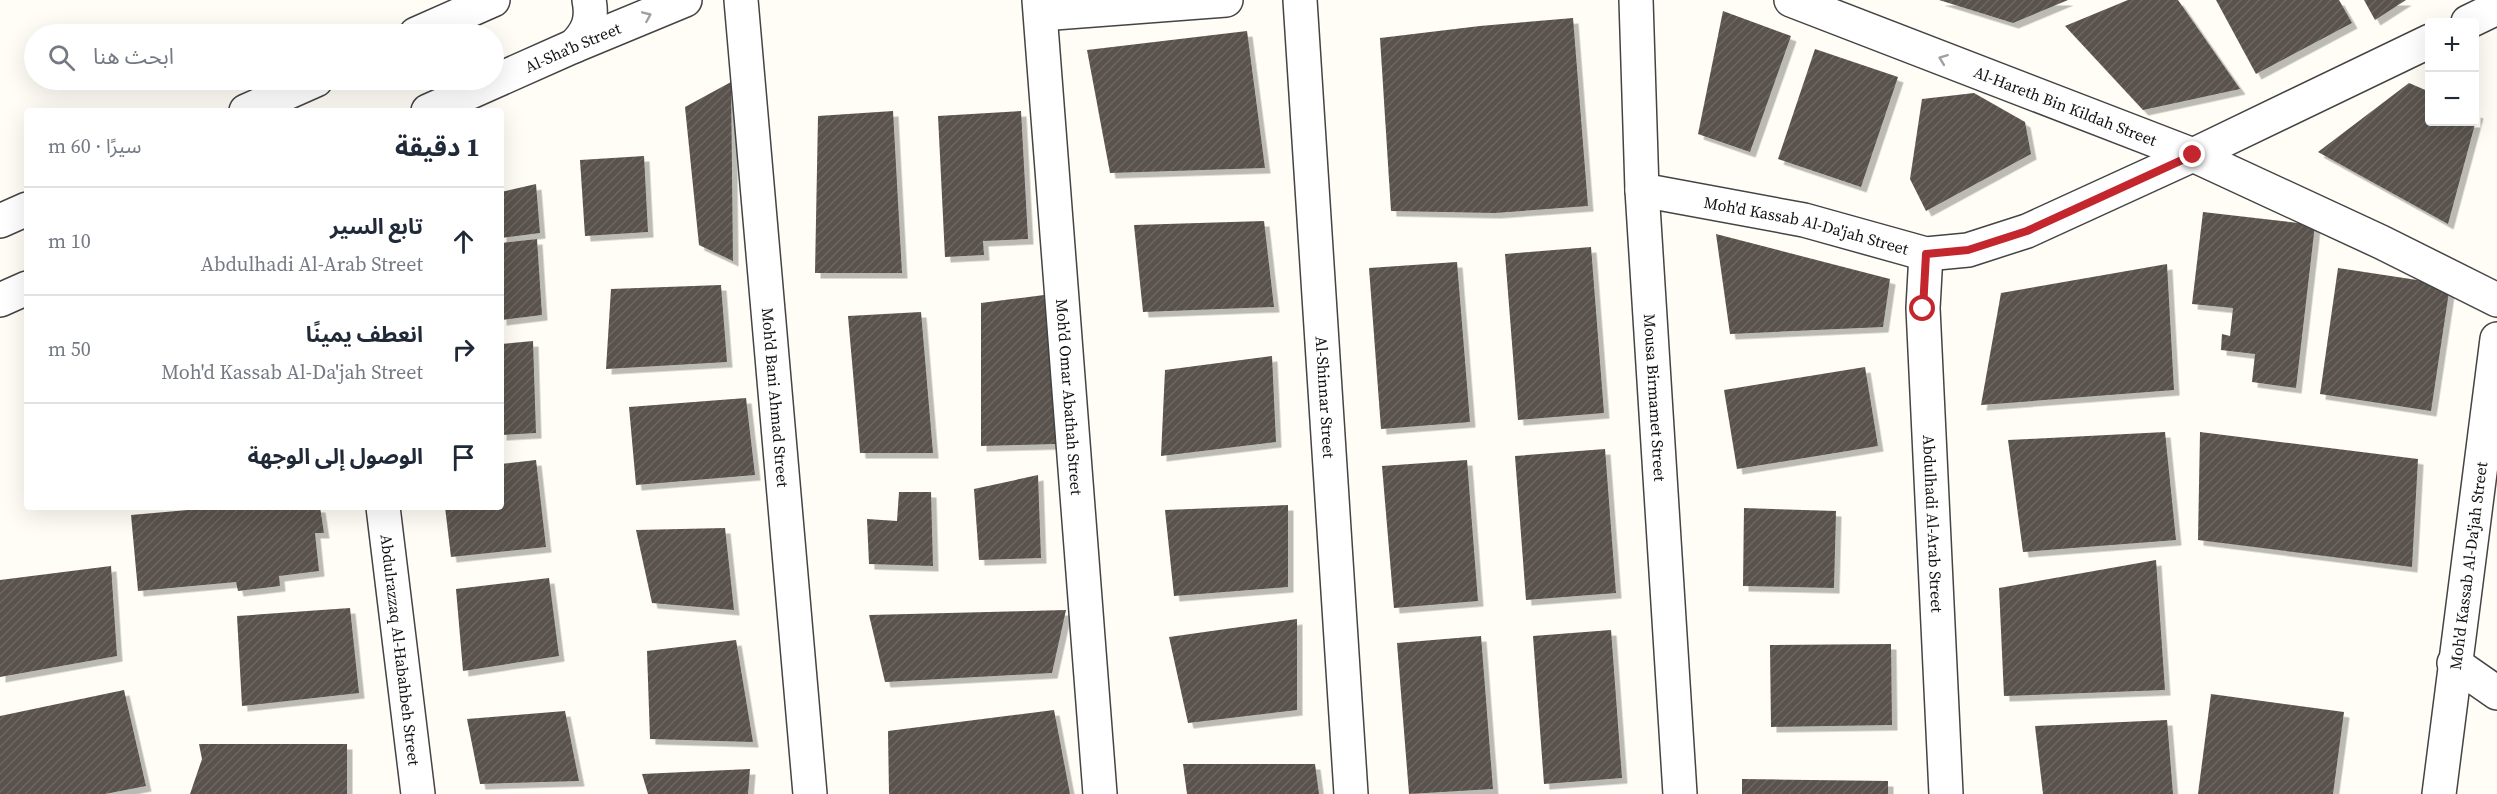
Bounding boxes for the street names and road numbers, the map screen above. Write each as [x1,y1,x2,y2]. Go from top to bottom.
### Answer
street label: Al-Sha'b Street [521,17,625,78]
street label: Al-Hareth Bin Kildah Street [1971,61,2161,151]
street label: Moh'd Kassab Al-Da'jah Street [1702,191,1912,260]
street label: Moh'd Omar Abathah Street [1051,298,1088,497]
street label: Moh'd Bani Ahmad Street [757,307,794,489]
street label: Mousa Birmamet Street [1639,313,1671,483]
street label: Al-Shinnar Street [1311,335,1340,460]
street label: Abdulhadi Al-Arab Street [1918,434,1948,614]
street label: Moh'd Kassab Al-Da'jah Street [2444,460,2492,671]
street label: Abdulrazzaq Al-Habahbeh Street [375,533,426,768]

